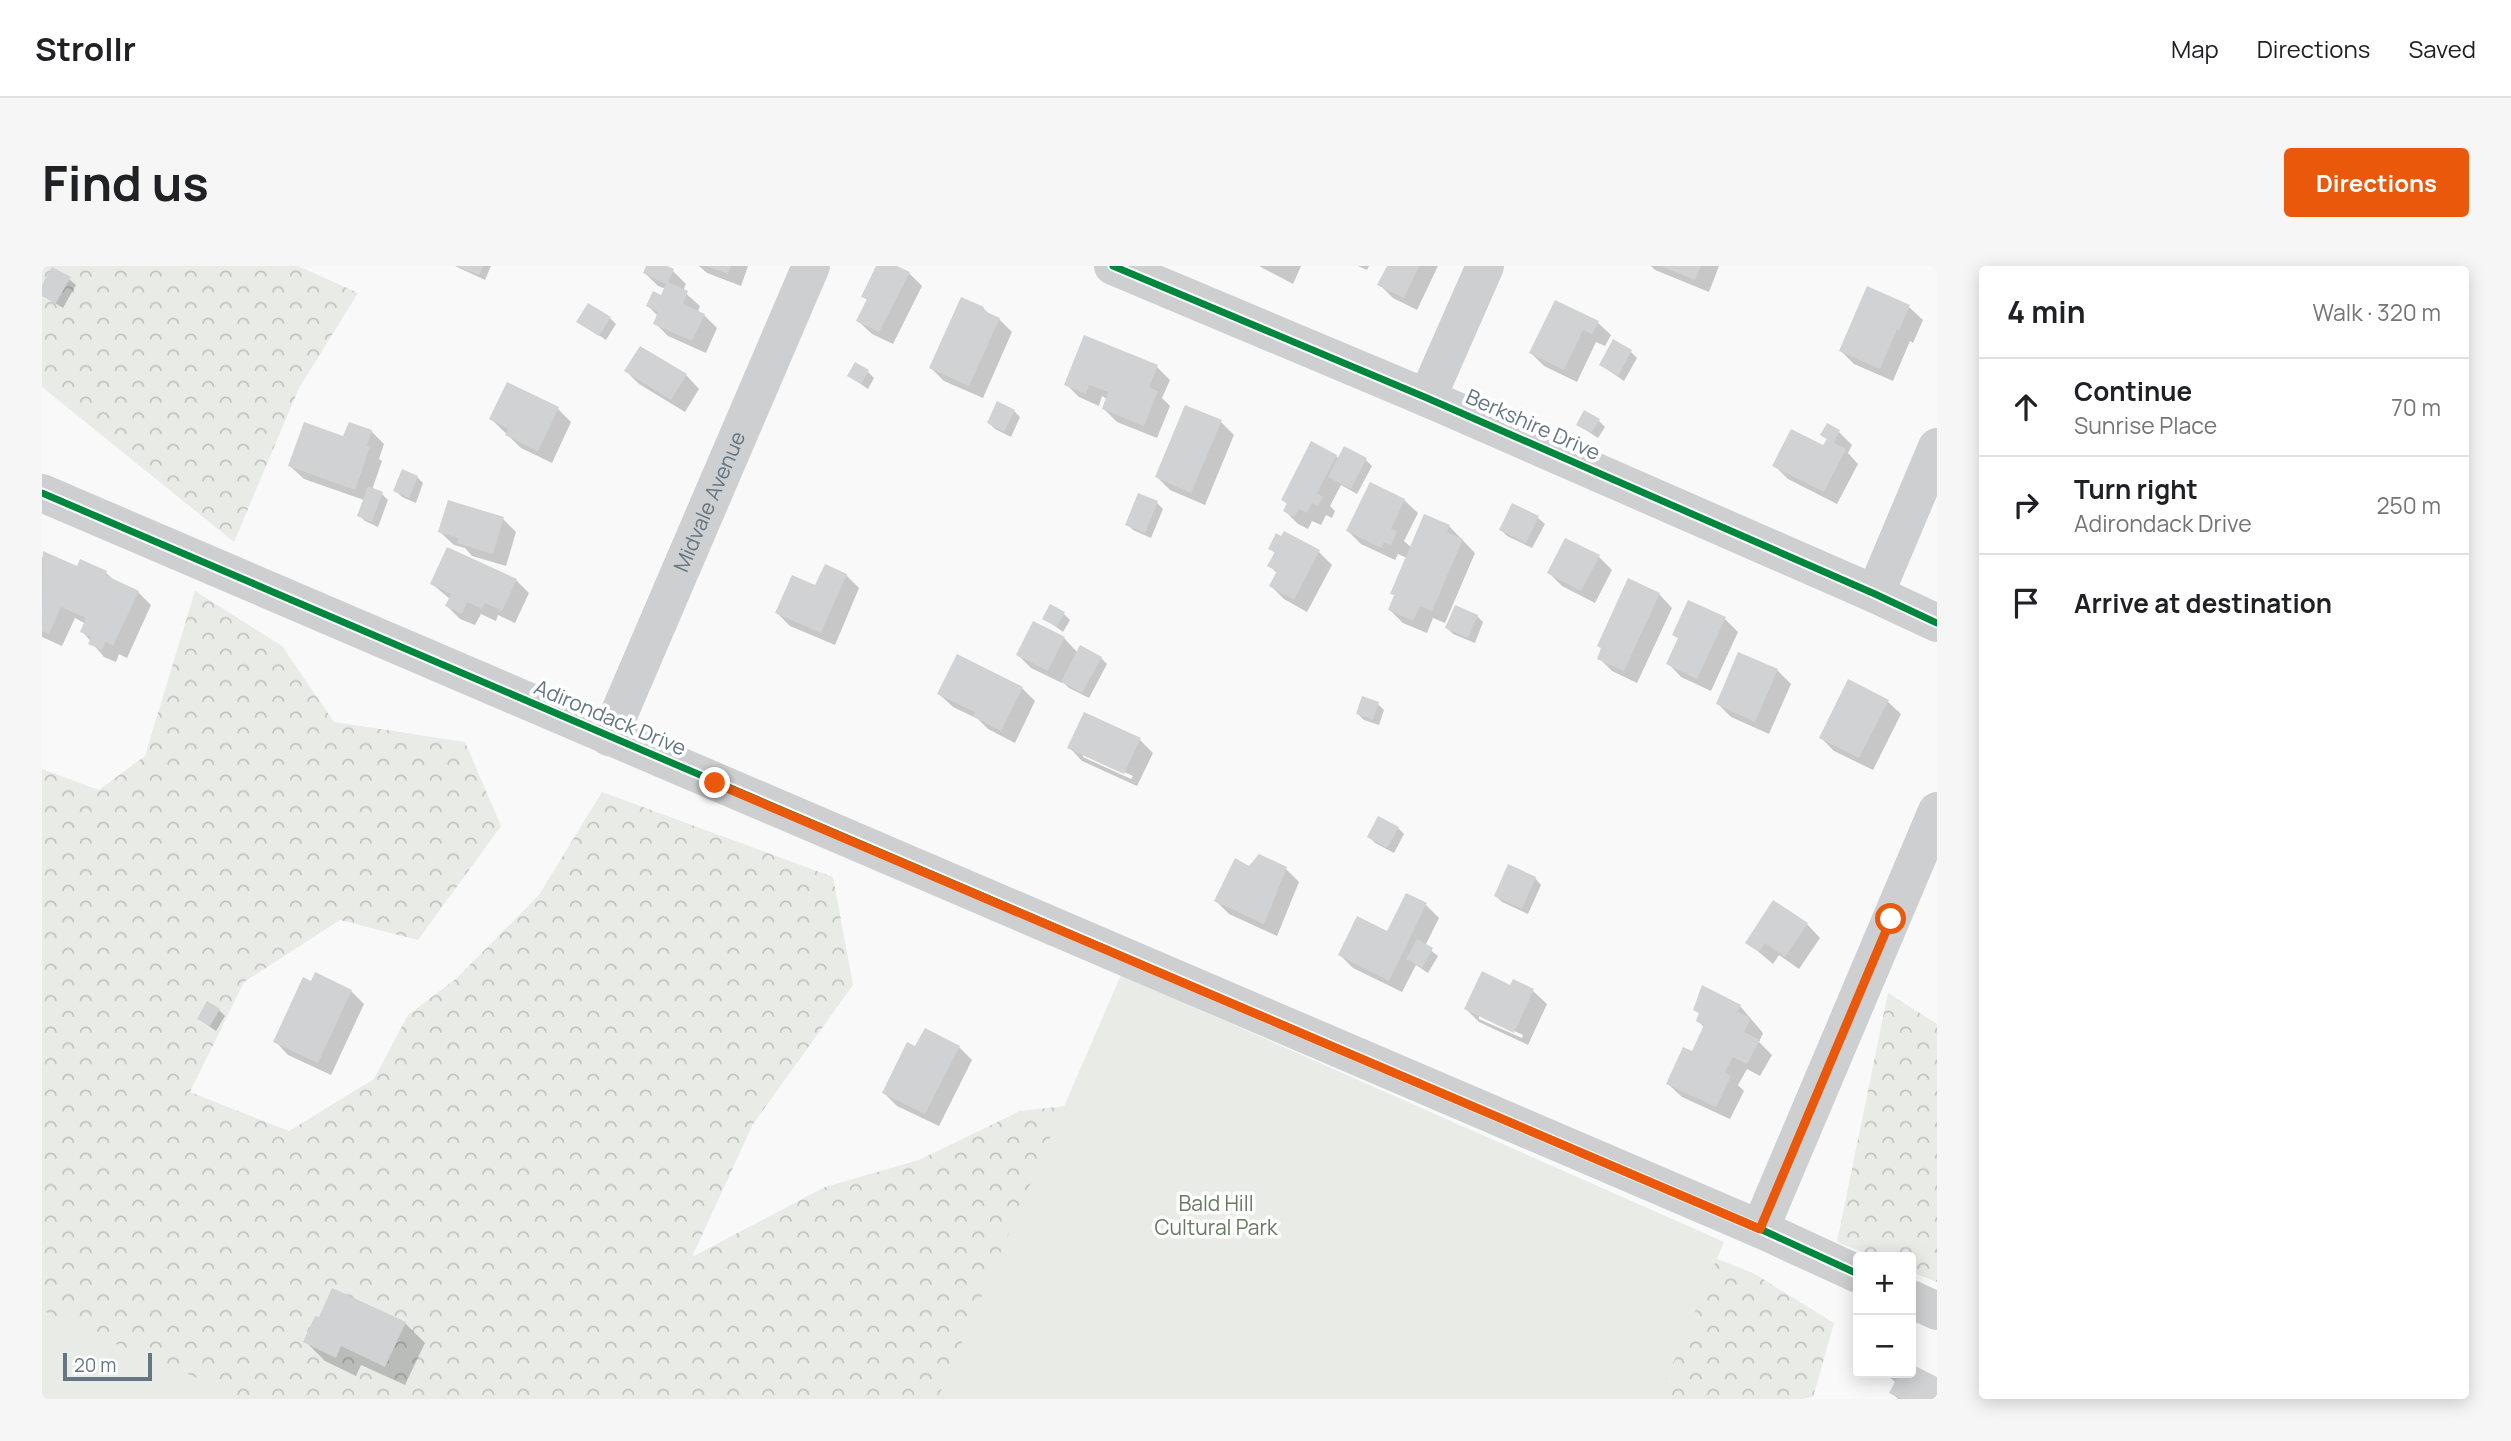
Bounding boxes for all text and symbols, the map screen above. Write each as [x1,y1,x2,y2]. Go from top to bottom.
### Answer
text: Strollr [35,26,136,71]
text: Map [2171,32,2219,65]
text: Directions [2257,32,2370,65]
text: Saved [2408,32,2476,65]
button: Directions [2284,148,2469,217]
text: Find us [42,149,209,216]
text: 4 min [2007,291,2085,332]
text: Walk · 320 m [2313,296,2441,328]
text: Continue [2074,373,2192,409]
street label: Berkshire Drive [1462,382,1605,466]
icon: ahead [2007,388,2045,426]
text: 70 m [2391,391,2441,423]
text: Sunrise Place [2074,409,2217,441]
street label: Midvale Avenue [667,427,751,576]
text: Turn right [2074,471,2198,507]
icon: right [2007,486,2045,524]
text: 250 m [2376,489,2441,521]
text: Adirondack Drive [2074,507,2252,539]
icon: arrive [2007,584,2045,622]
text: Arrive at destination [2074,585,2332,621]
street label: Adirondack Drive [530,672,691,762]
route end [699,767,730,798]
route start [1875,903,1906,934]
park label: Bald Hill Cultural Park [1154,1189,1278,1241]
map controls [1853,1252,1916,1378]
button: + [1853,1252,1916,1315]
button: − [1853,1315,1916,1378]
scale bar [63,1350,152,1382]
text: 20 m [74,1352,116,1378]

